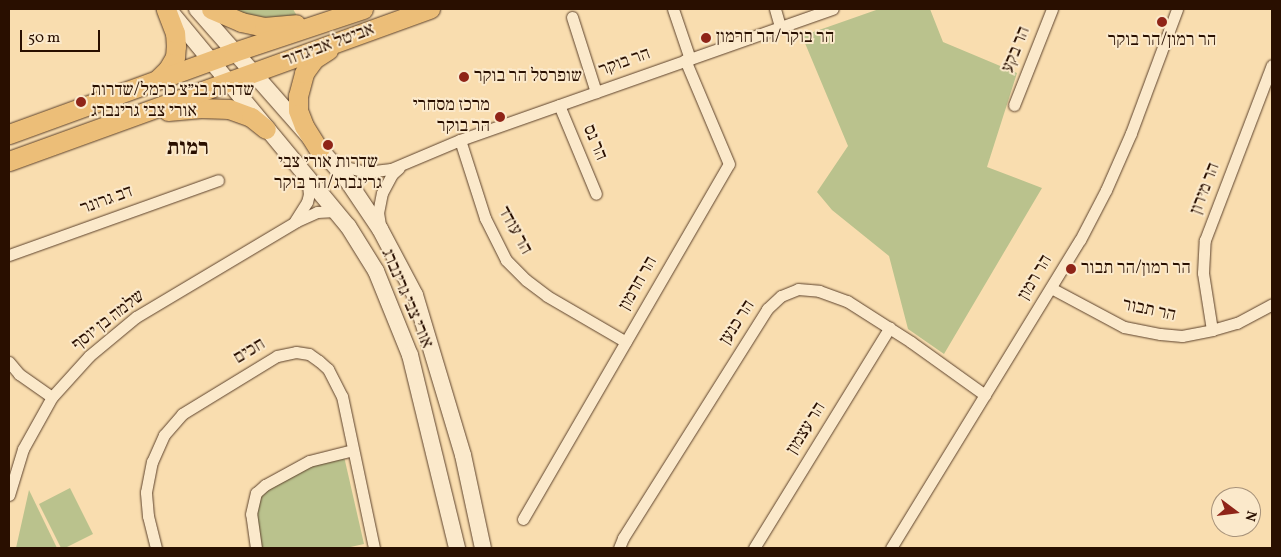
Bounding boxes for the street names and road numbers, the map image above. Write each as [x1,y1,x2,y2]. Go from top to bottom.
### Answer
street label: אביטל אביגדור [280,19,378,73]
street label: הר בקע [998,24,1036,76]
street label: הר בוקר [596,44,654,82]
street label: הר נס [577,122,611,164]
street label: הר מירון [1186,160,1226,218]
street label: דב גרונר [78,182,136,220]
street label: הר עודד [492,203,536,259]
street label: אורי צבי גרינברג [375,246,437,352]
street label: הר רמון [1014,251,1058,305]
street label: הר חרמון [615,253,663,315]
street label: שלמה בן יוסף [68,286,150,356]
street label: הר תבור [1120,295,1178,327]
street label: הר כנען [716,297,760,349]
street label: חכים [230,334,270,370]
street label: הר עצמון [783,399,831,459]

